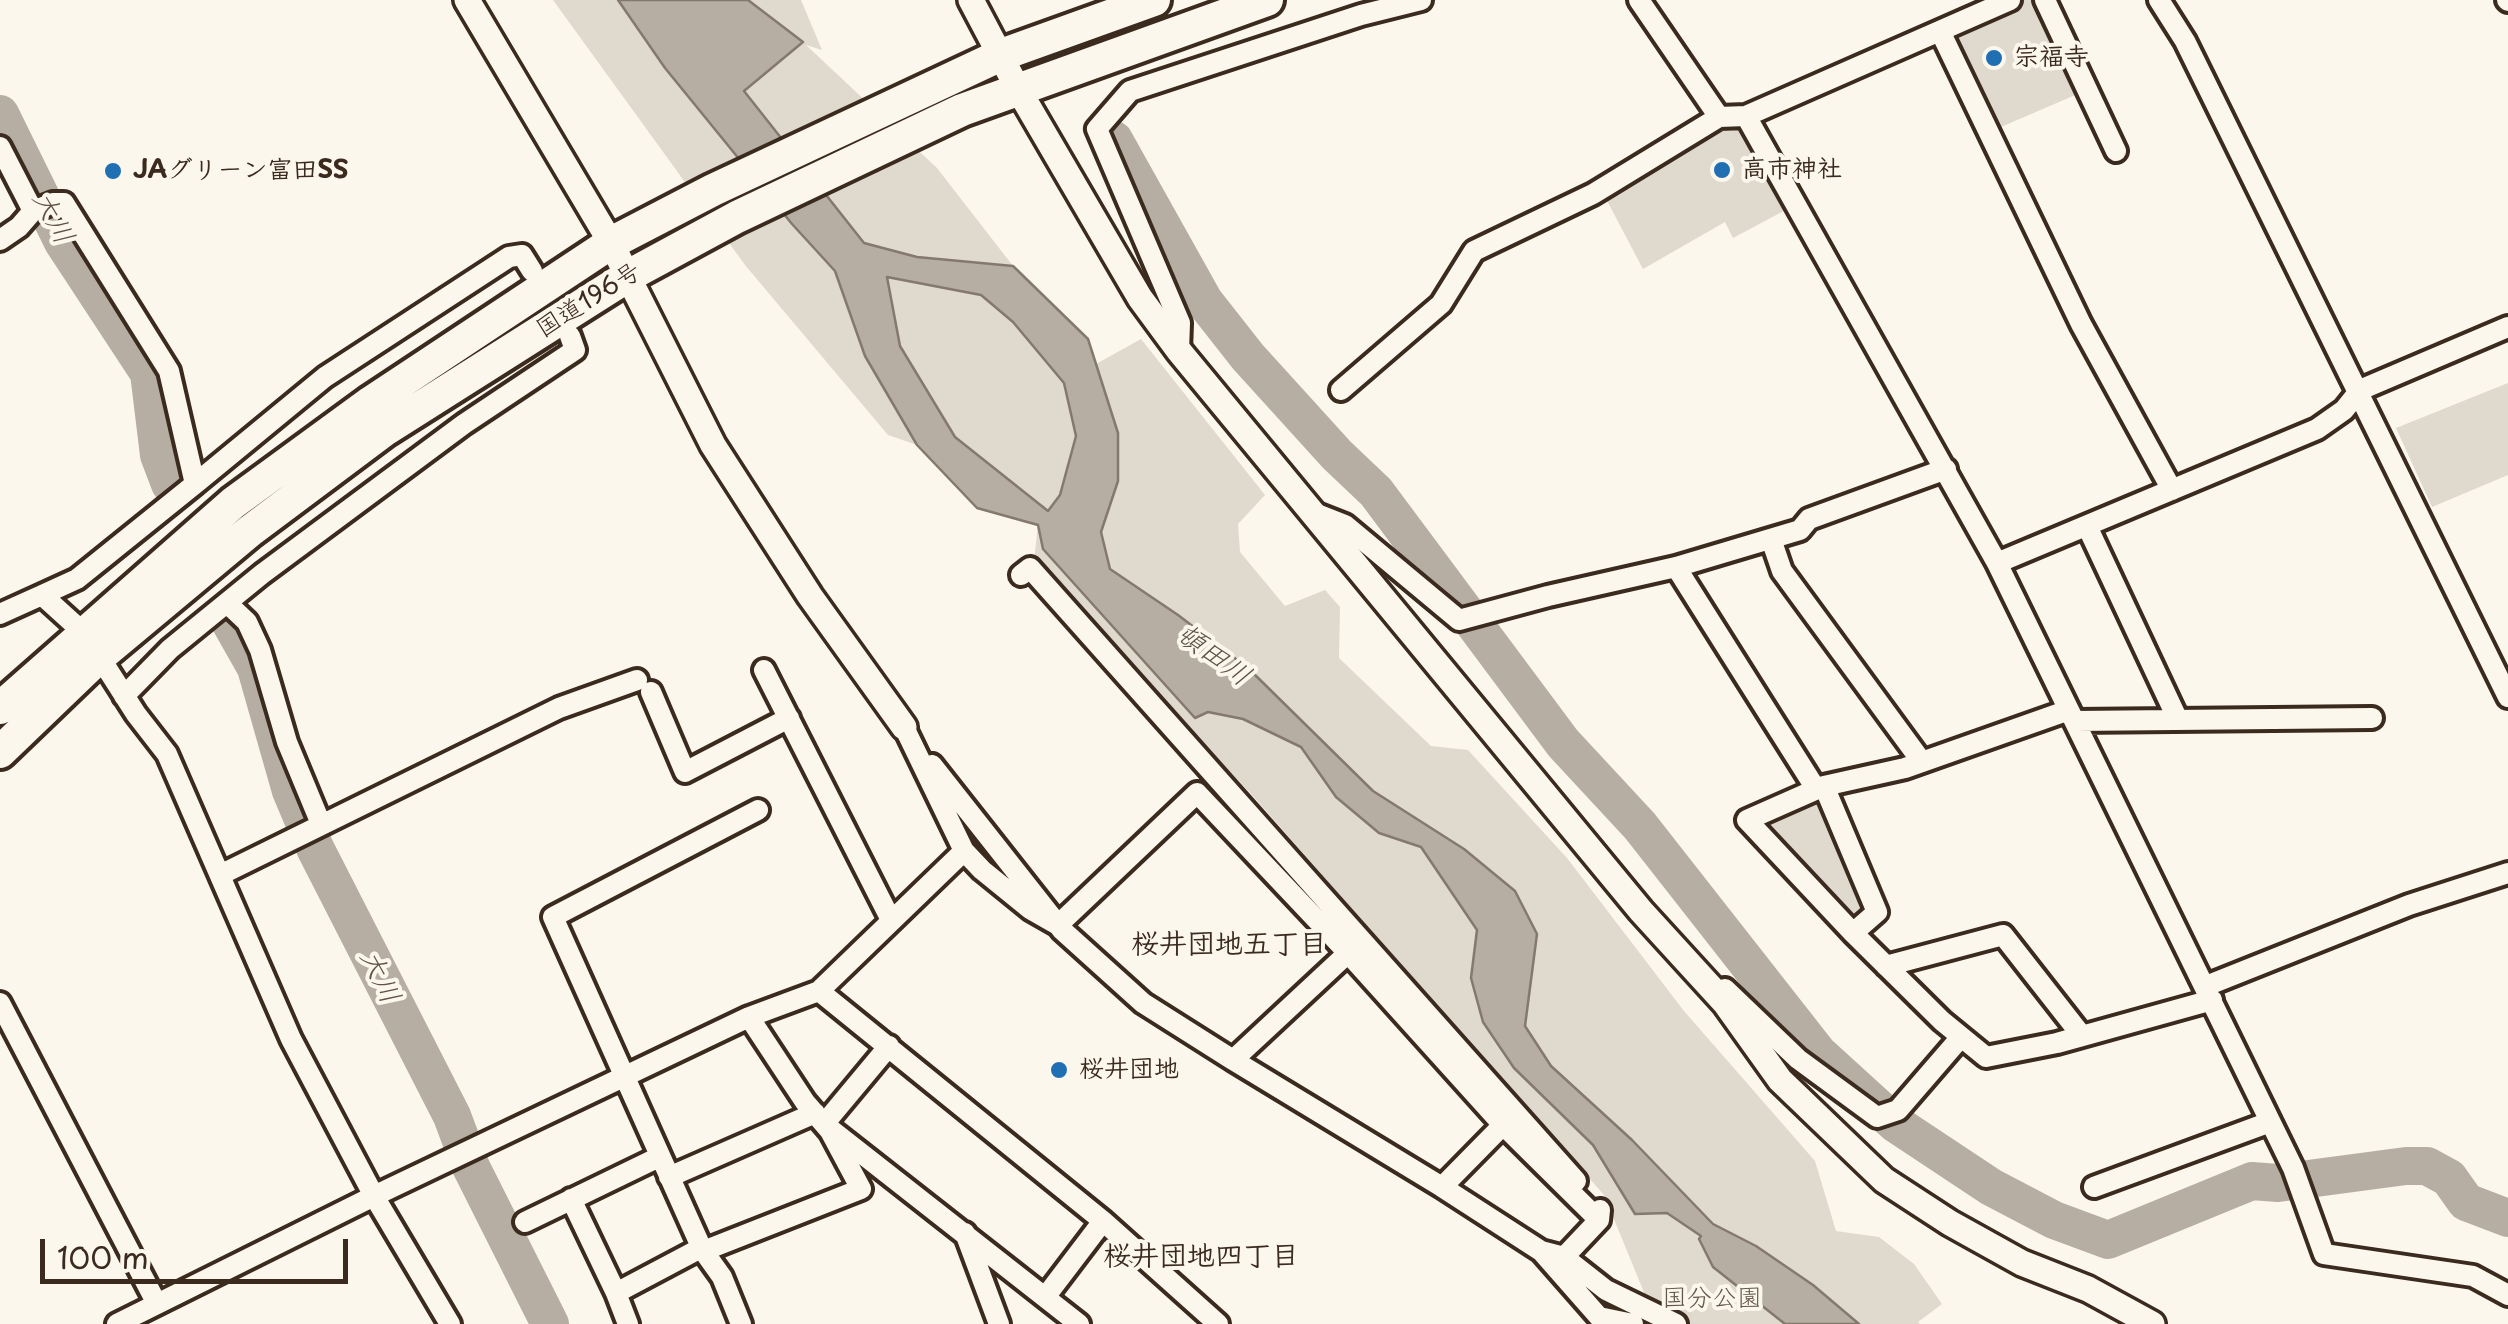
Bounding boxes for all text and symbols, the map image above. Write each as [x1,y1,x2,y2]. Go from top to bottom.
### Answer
place label: 宗福寺 [2014,43,2089,73]
marker: 宗福寺 [1983,47,2005,69]
place label: 高市神社 [1742,155,1842,185]
place label: JAグリーン富田SS [133,156,349,186]
marker: 高市神社 [1711,159,1733,181]
marker: JAグリーン富田SS [102,160,124,182]
water label: 大川 [24,185,80,251]
street label: 国道196号 [531,257,647,345]
water label: 頓田川 [1169,618,1257,694]
district label: 桜井団地五丁目 [1131,928,1327,962]
water label: 大川 [352,944,406,1010]
place label: 桜井団地 [1079,1055,1179,1085]
marker: 桜井団地 [1048,1059,1070,1081]
scale bar [45,1219,352,1281]
text: 100 m [57,1234,149,1279]
district label: 桜井団地四丁目 [1103,1240,1299,1274]
park label: 国分公園 [1662,1284,1762,1314]

